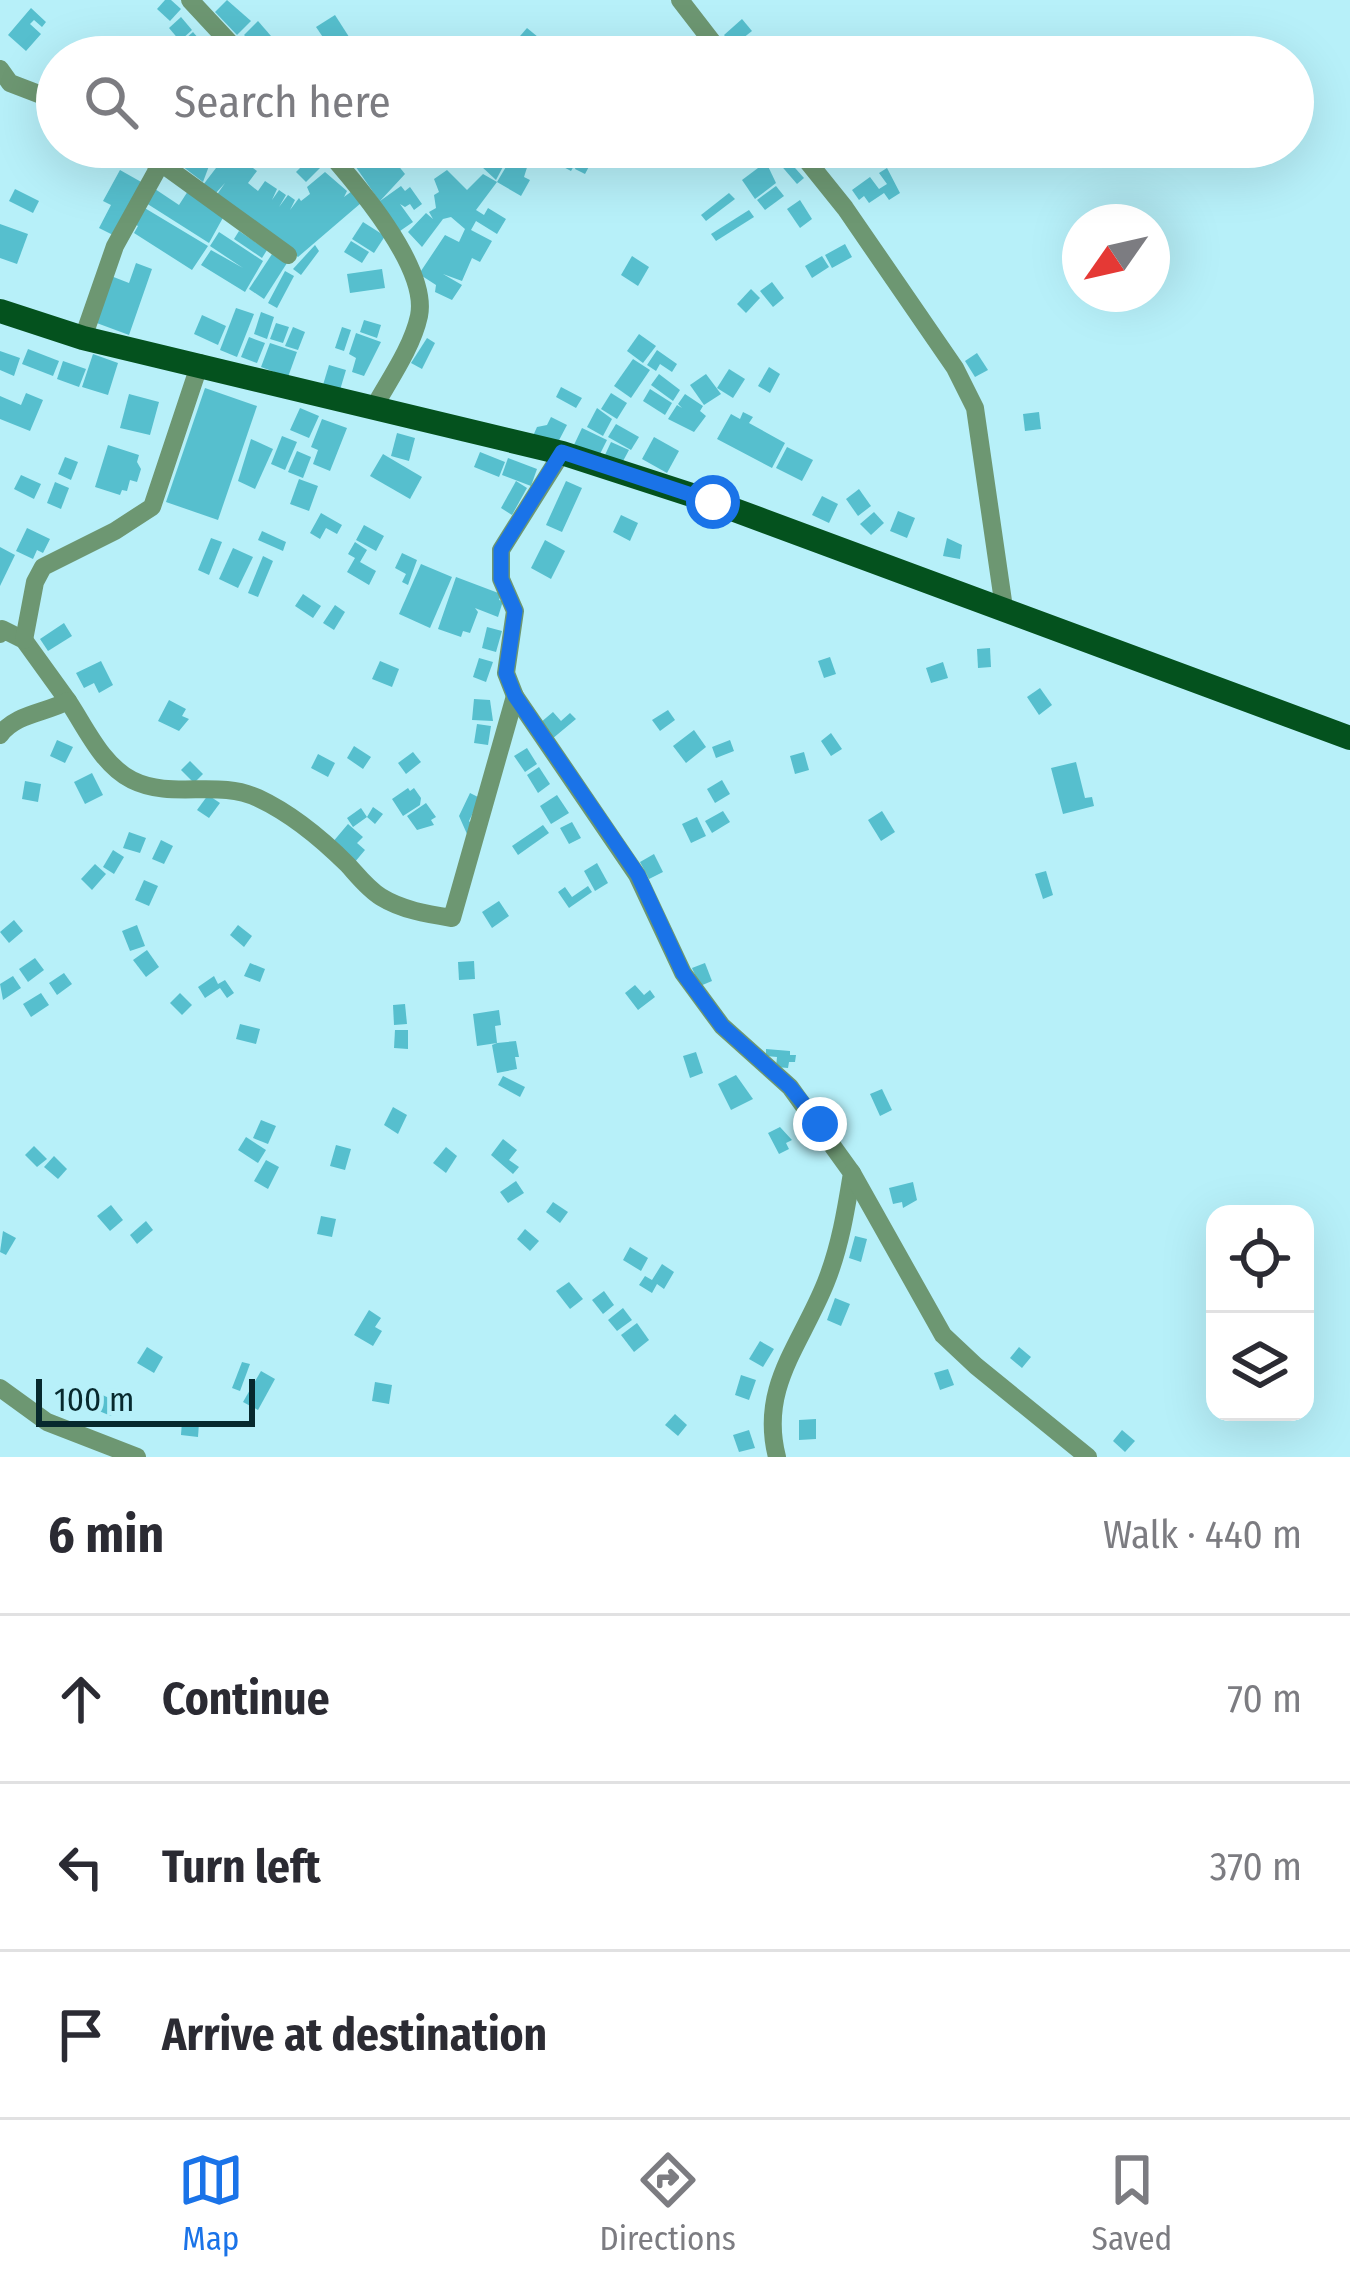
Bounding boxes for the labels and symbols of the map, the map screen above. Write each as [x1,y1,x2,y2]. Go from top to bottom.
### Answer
north arrow [1062,204,1170,312]
route start [686,475,740,529]
route end [793,1097,847,1151]
scale bar [36,1373,255,1426]

